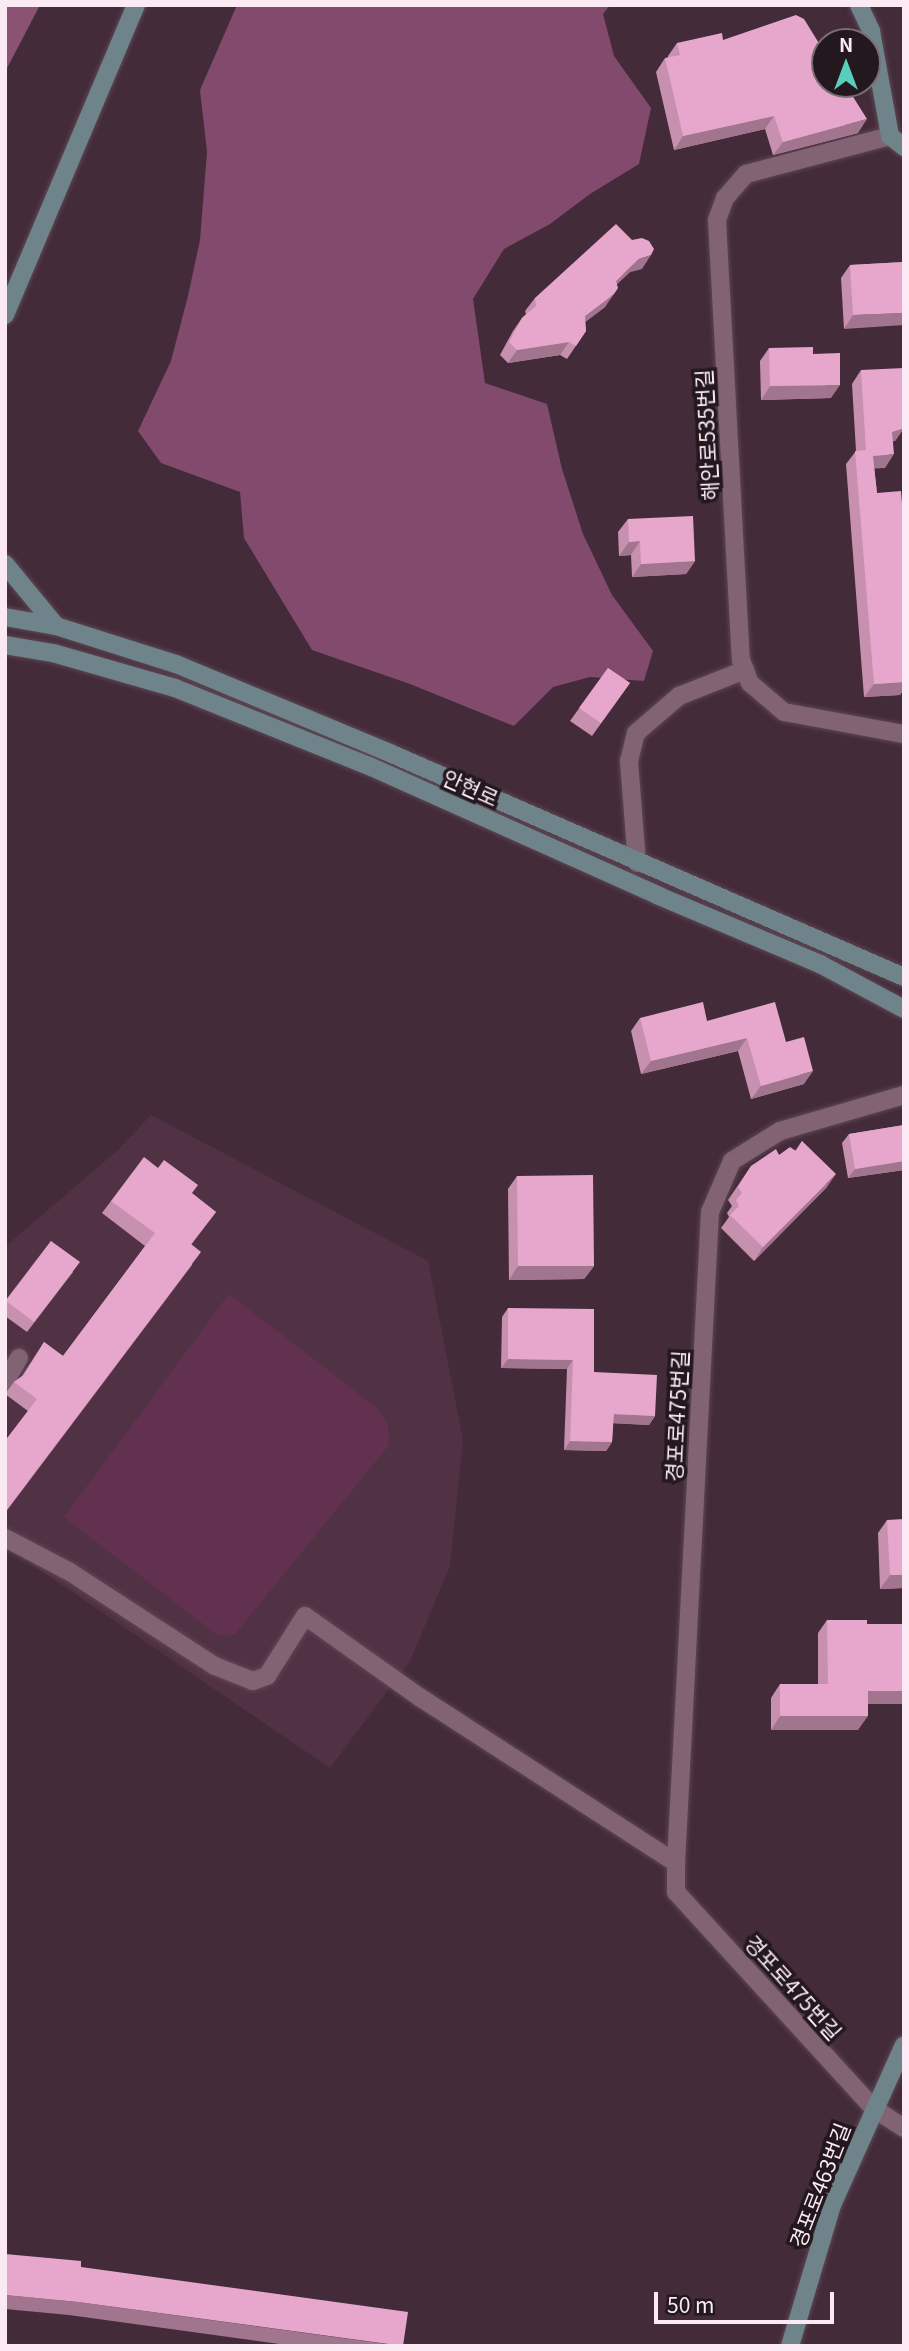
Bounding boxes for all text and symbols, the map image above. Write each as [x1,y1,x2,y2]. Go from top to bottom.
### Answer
north arrow [811,28,881,98]
text: N [839,30,853,57]
street label: 해안로535번길 [690,369,722,501]
street label: 안현로 [439,764,503,810]
street label: 경포로475번길 [660,1350,692,1482]
street label: 경포로475번길 [741,1930,847,2044]
street label: 경포로463번길 [784,2119,854,2251]
scale bar [657,2278,837,2322]
text: 50 m [667,2289,714,2319]

